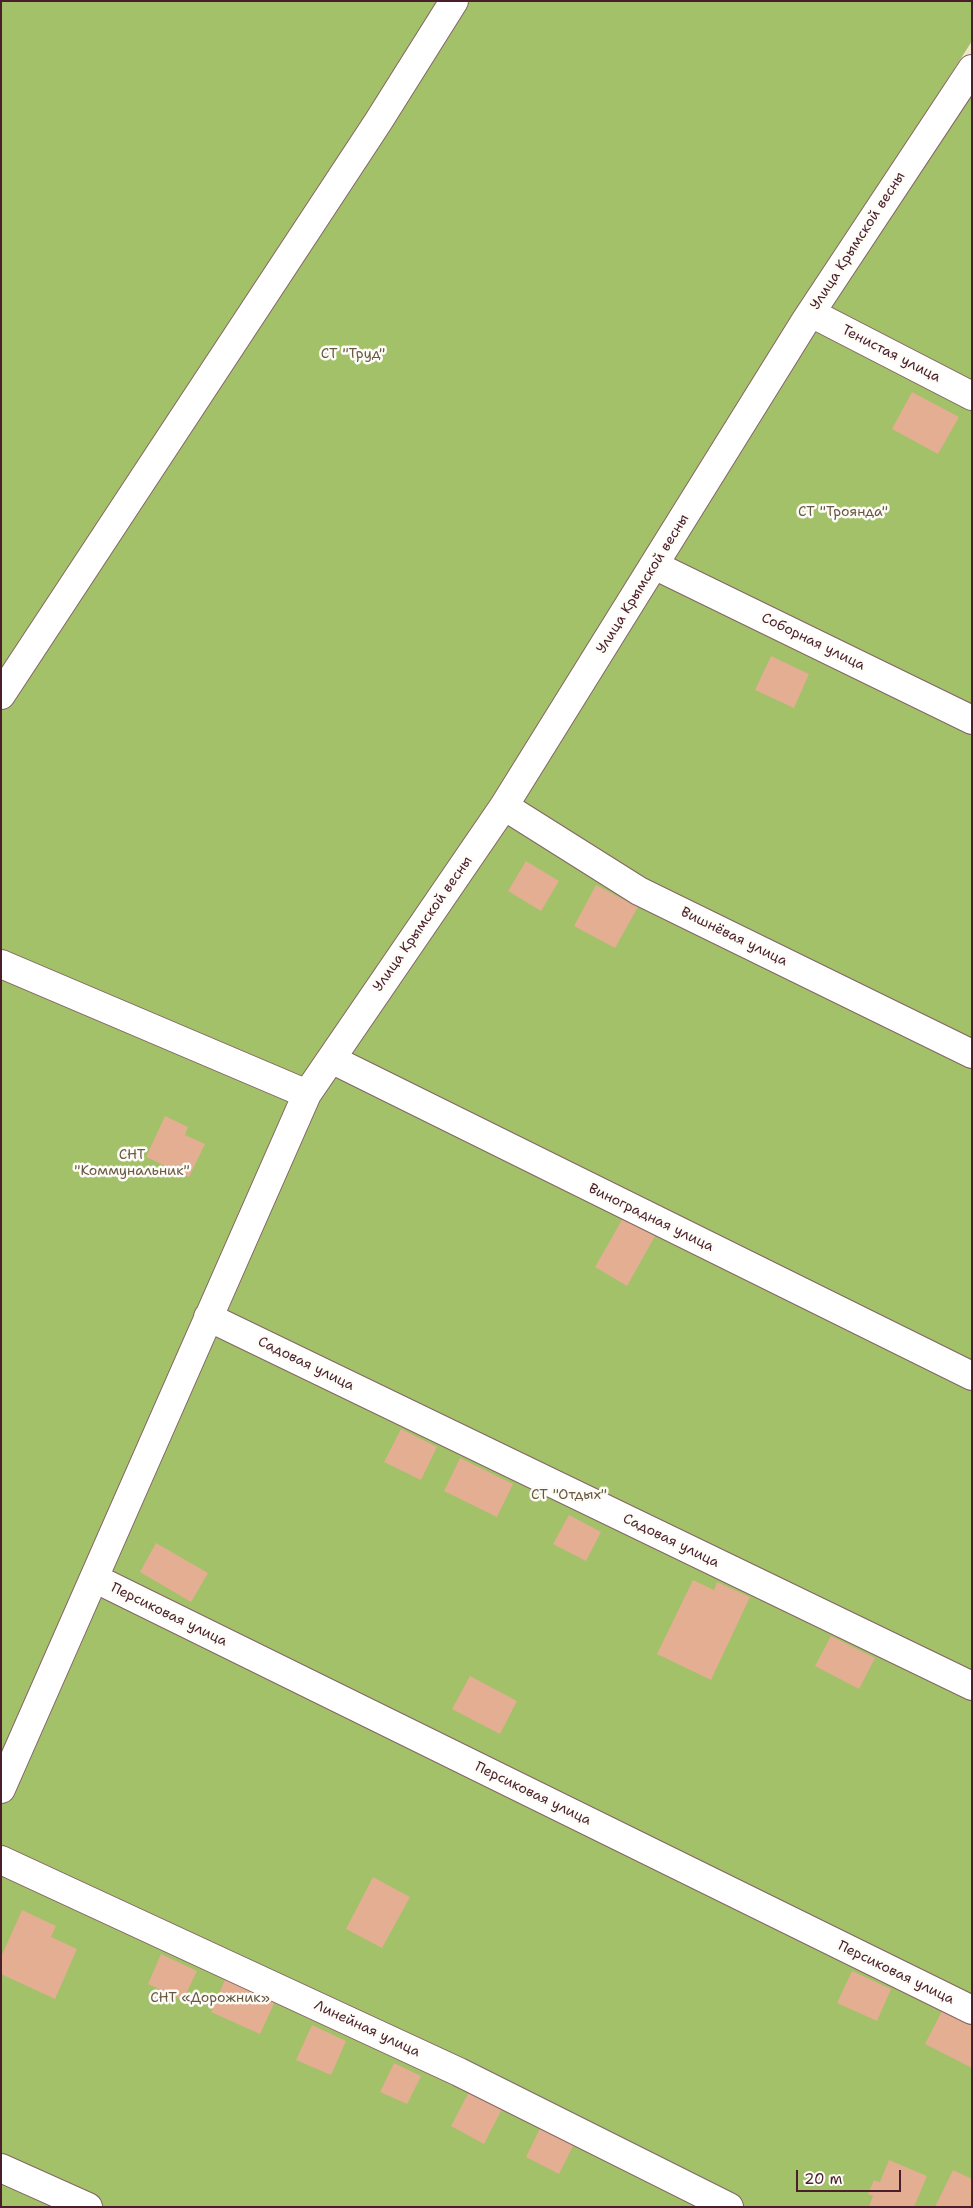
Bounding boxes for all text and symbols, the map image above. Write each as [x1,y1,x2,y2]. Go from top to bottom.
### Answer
street label: Улица Крымской весны [807,169,909,313]
street label: Тенистая улица [839,322,943,386]
park label: СТ "Труд" [321,346,385,362]
park label: СТ "Троянда" [798,504,888,520]
street label: Улица Крымской весны [593,511,693,657]
street label: Соборная улица [758,610,868,674]
street label: Улица Крымской весны [370,853,476,995]
street label: Вишнёвая улица [678,904,790,970]
park label: СНТ "Коммунальник" [74,1147,190,1180]
street label: Виноградная улица [586,1180,716,1256]
street label: Садовая улица [255,1333,357,1395]
park label: СТ "Отдых" [531,1487,607,1503]
street label: Садовая улица [620,1510,722,1572]
street label: Персиковая улица [108,1580,230,1650]
street label: Персиковая улица [472,1759,594,1829]
street label: Персиковая улица [835,1938,957,2008]
park label: СНТ «Дорожник» [150,1990,270,2006]
street label: Линейная улица [311,1997,423,2061]
scale bar [798,2160,903,2192]
text: 20 m [804,2169,843,2189]

